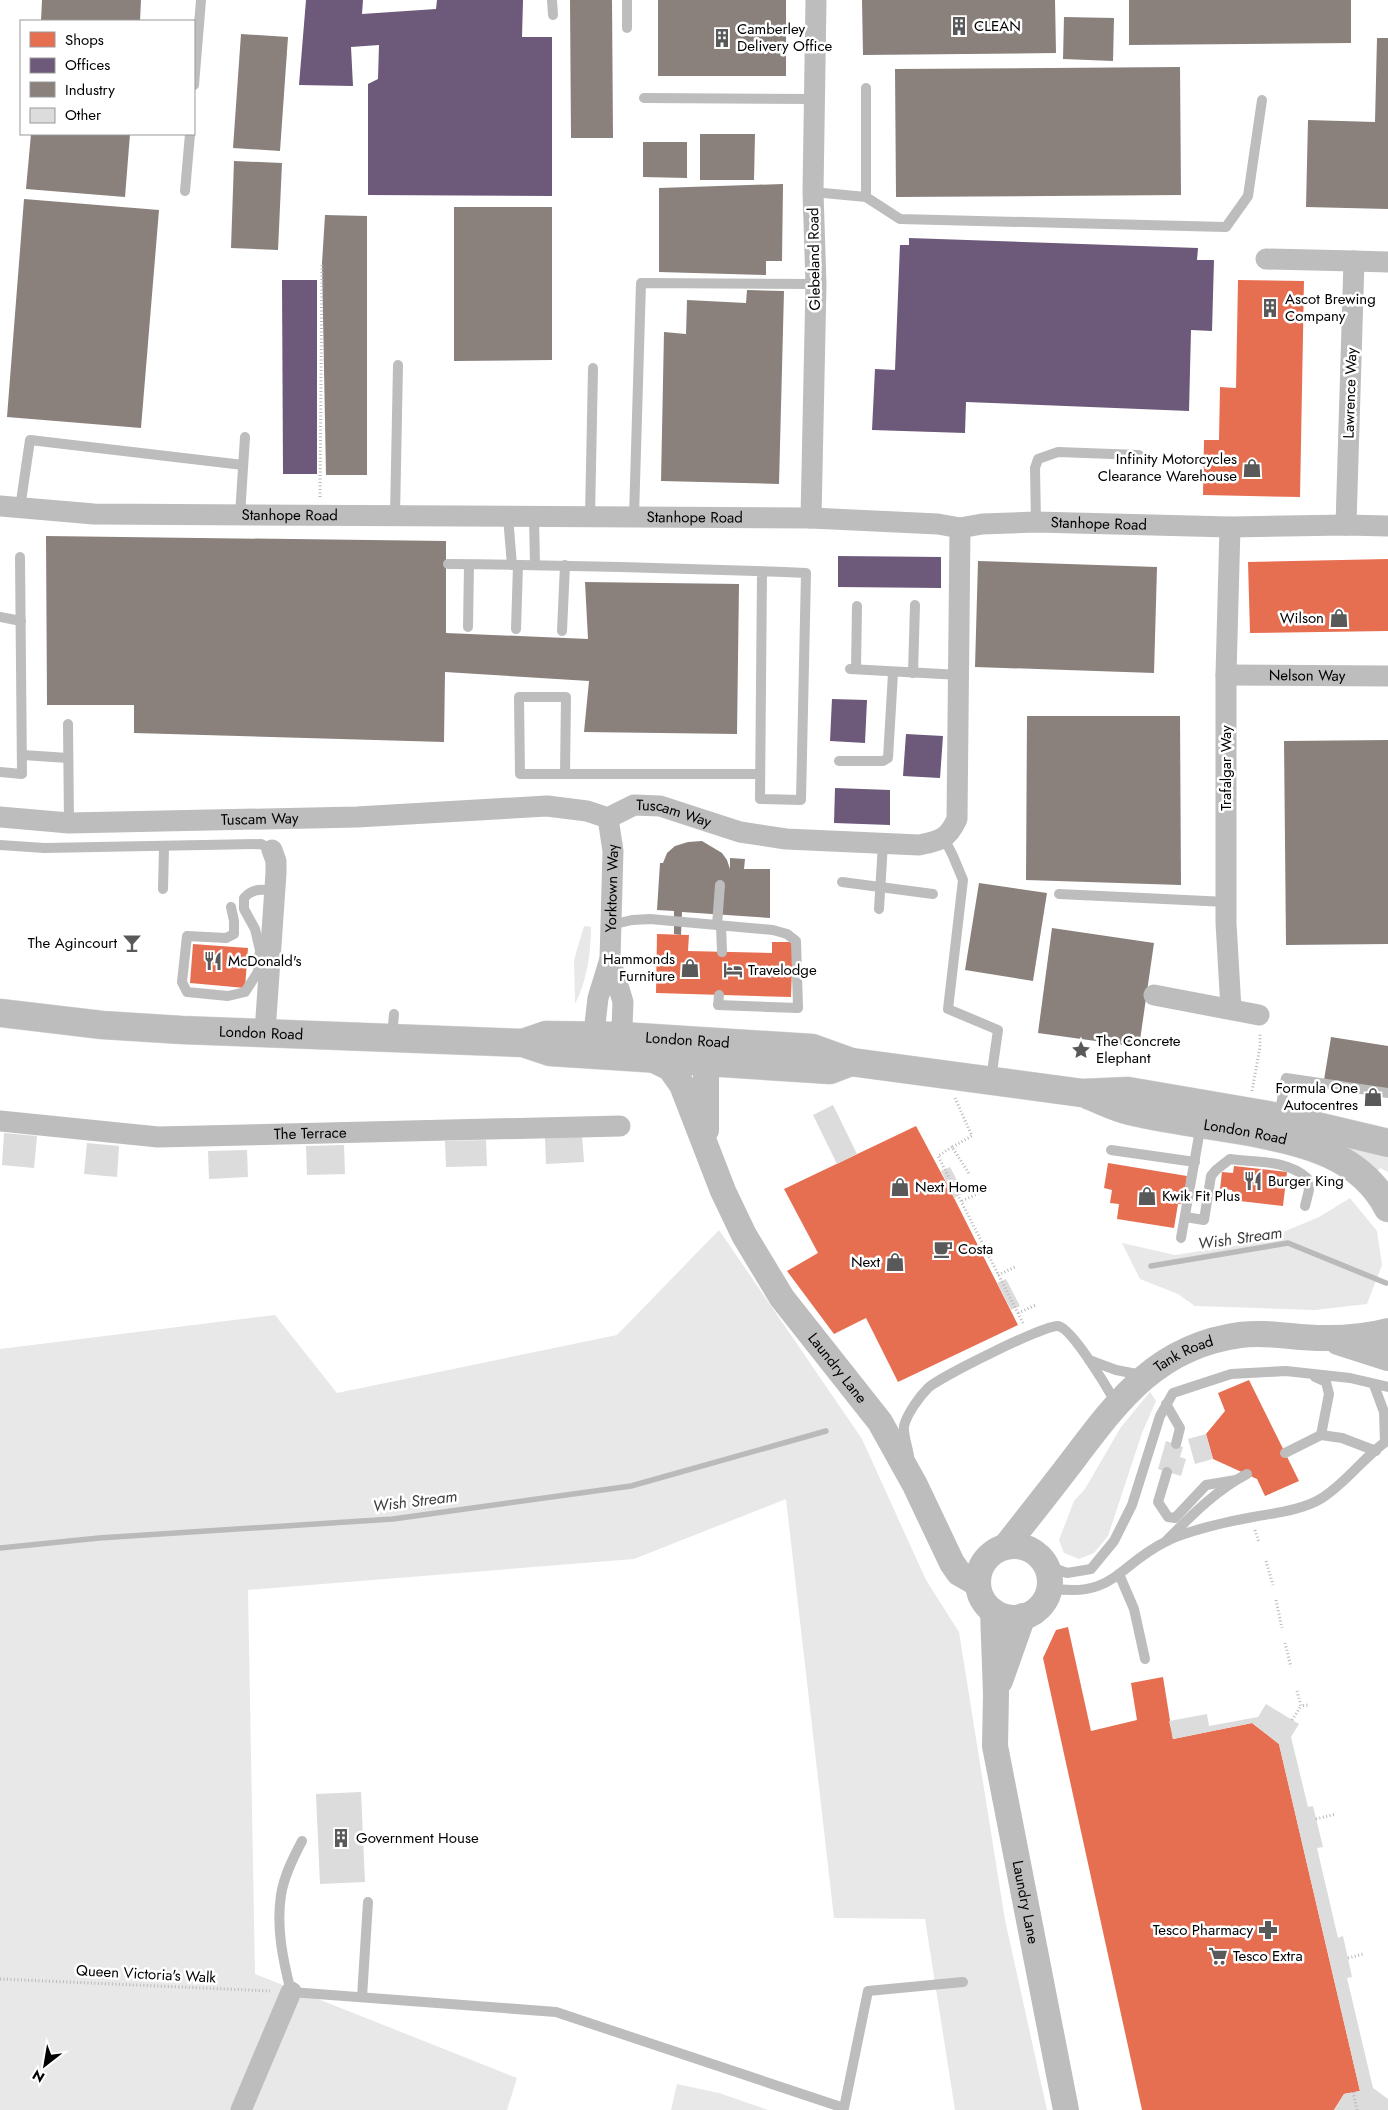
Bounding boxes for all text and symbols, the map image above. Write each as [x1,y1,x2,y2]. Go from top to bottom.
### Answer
building icon: CLEAN [948,15,970,37]
place label: CLEAN [974,15,1021,37]
place label: Camberley Delivery Office [737,18,833,57]
legend [20,20,195,135]
building icon: Camberley Delivery Office [711,27,733,49]
text: Shops [65,29,104,51]
text: Offices [65,54,110,76]
text: Industry [65,79,115,101]
text: Other [65,104,102,126]
street label: Glebeland Road [802,207,826,311]
place label: Ascot Brewing Company [1285,288,1376,327]
building icon: Ascot Brewing Company [1259,297,1281,319]
street label: Lawrence Way [1337,347,1363,439]
place label: Infinity Motorcycles Clearance Warehouse [1098,448,1237,487]
shop icon: Infinity Motorcycles Clearance Warehouse [1241,457,1263,479]
street label: Stanhope Road [241,504,338,526]
street label: Stanhope Road [646,506,743,529]
street label: Stanhope Road [1050,511,1147,536]
place label: Wilson [1280,607,1324,629]
shop icon: Wilson [1328,607,1350,629]
street label: Nelson Way [1269,664,1346,687]
street label: Trafalgar Way [1215,725,1237,811]
street label: Tuscam Way [636,794,715,833]
street label: Tuscam Way [221,807,299,831]
street label: Yorktown Way [600,842,624,933]
place label: The Agincourt [28,932,117,954]
bar icon: The Agincourt [121,932,143,954]
place label: Hammonds Furniture [603,948,675,987]
restaurant icon: McDonald's [202,950,224,972]
place label: McDonald's [228,950,302,972]
shop icon: Hammonds Furniture [679,957,701,979]
hotel icon: Travelodge [722,959,744,981]
place label: Travelodge [748,959,817,981]
street label: London Road [218,1020,304,1046]
street label: London Road [645,1026,730,1054]
place label: The Concrete Elephant [1096,1030,1181,1069]
place icon: The Concrete Elephant [1070,1039,1092,1061]
place label: Formula One Autocentres [1275,1077,1358,1116]
shop icon: Formula One Autocentres [1362,1086,1384,1108]
street label: London Road [1202,1114,1289,1151]
street label: The Terrace [274,1122,347,1145]
restaurant icon: Burger King [1242,1170,1264,1192]
place label: Burger King [1268,1170,1344,1192]
shop icon: Next Home [889,1176,911,1198]
place label: Next Home [915,1176,987,1198]
shop icon: Kwik Fit Plus [1136,1185,1158,1207]
place label: Kwik Fit Plus [1162,1185,1240,1207]
water label: Wish Stream [1196,1221,1284,1255]
cafe icon: Costa [932,1238,954,1260]
place label: Costa [958,1238,993,1260]
place label: Next [851,1251,880,1273]
shop icon: Next [884,1251,906,1273]
street label: Laundry Lane [803,1328,872,1408]
street label: Tank Road [1149,1330,1216,1378]
water label: Wish Stream [371,1484,459,1518]
building icon: Government House [330,1827,352,1849]
place label: Government House [356,1827,479,1849]
street label: Laundry Lane [1007,1858,1044,1946]
place label: Tesco Pharmacy [1153,1919,1253,1941]
pharmacy icon: Tesco Pharmacy [1257,1919,1279,1941]
supermarket icon: Tesco Extra [1207,1945,1229,1967]
place label: Tesco Extra [1233,1945,1303,1967]
street label: Queen Victoria's Walk [75,1959,217,1989]
north arrow [20,2040,70,2090]
text: N [28,2065,48,2088]

